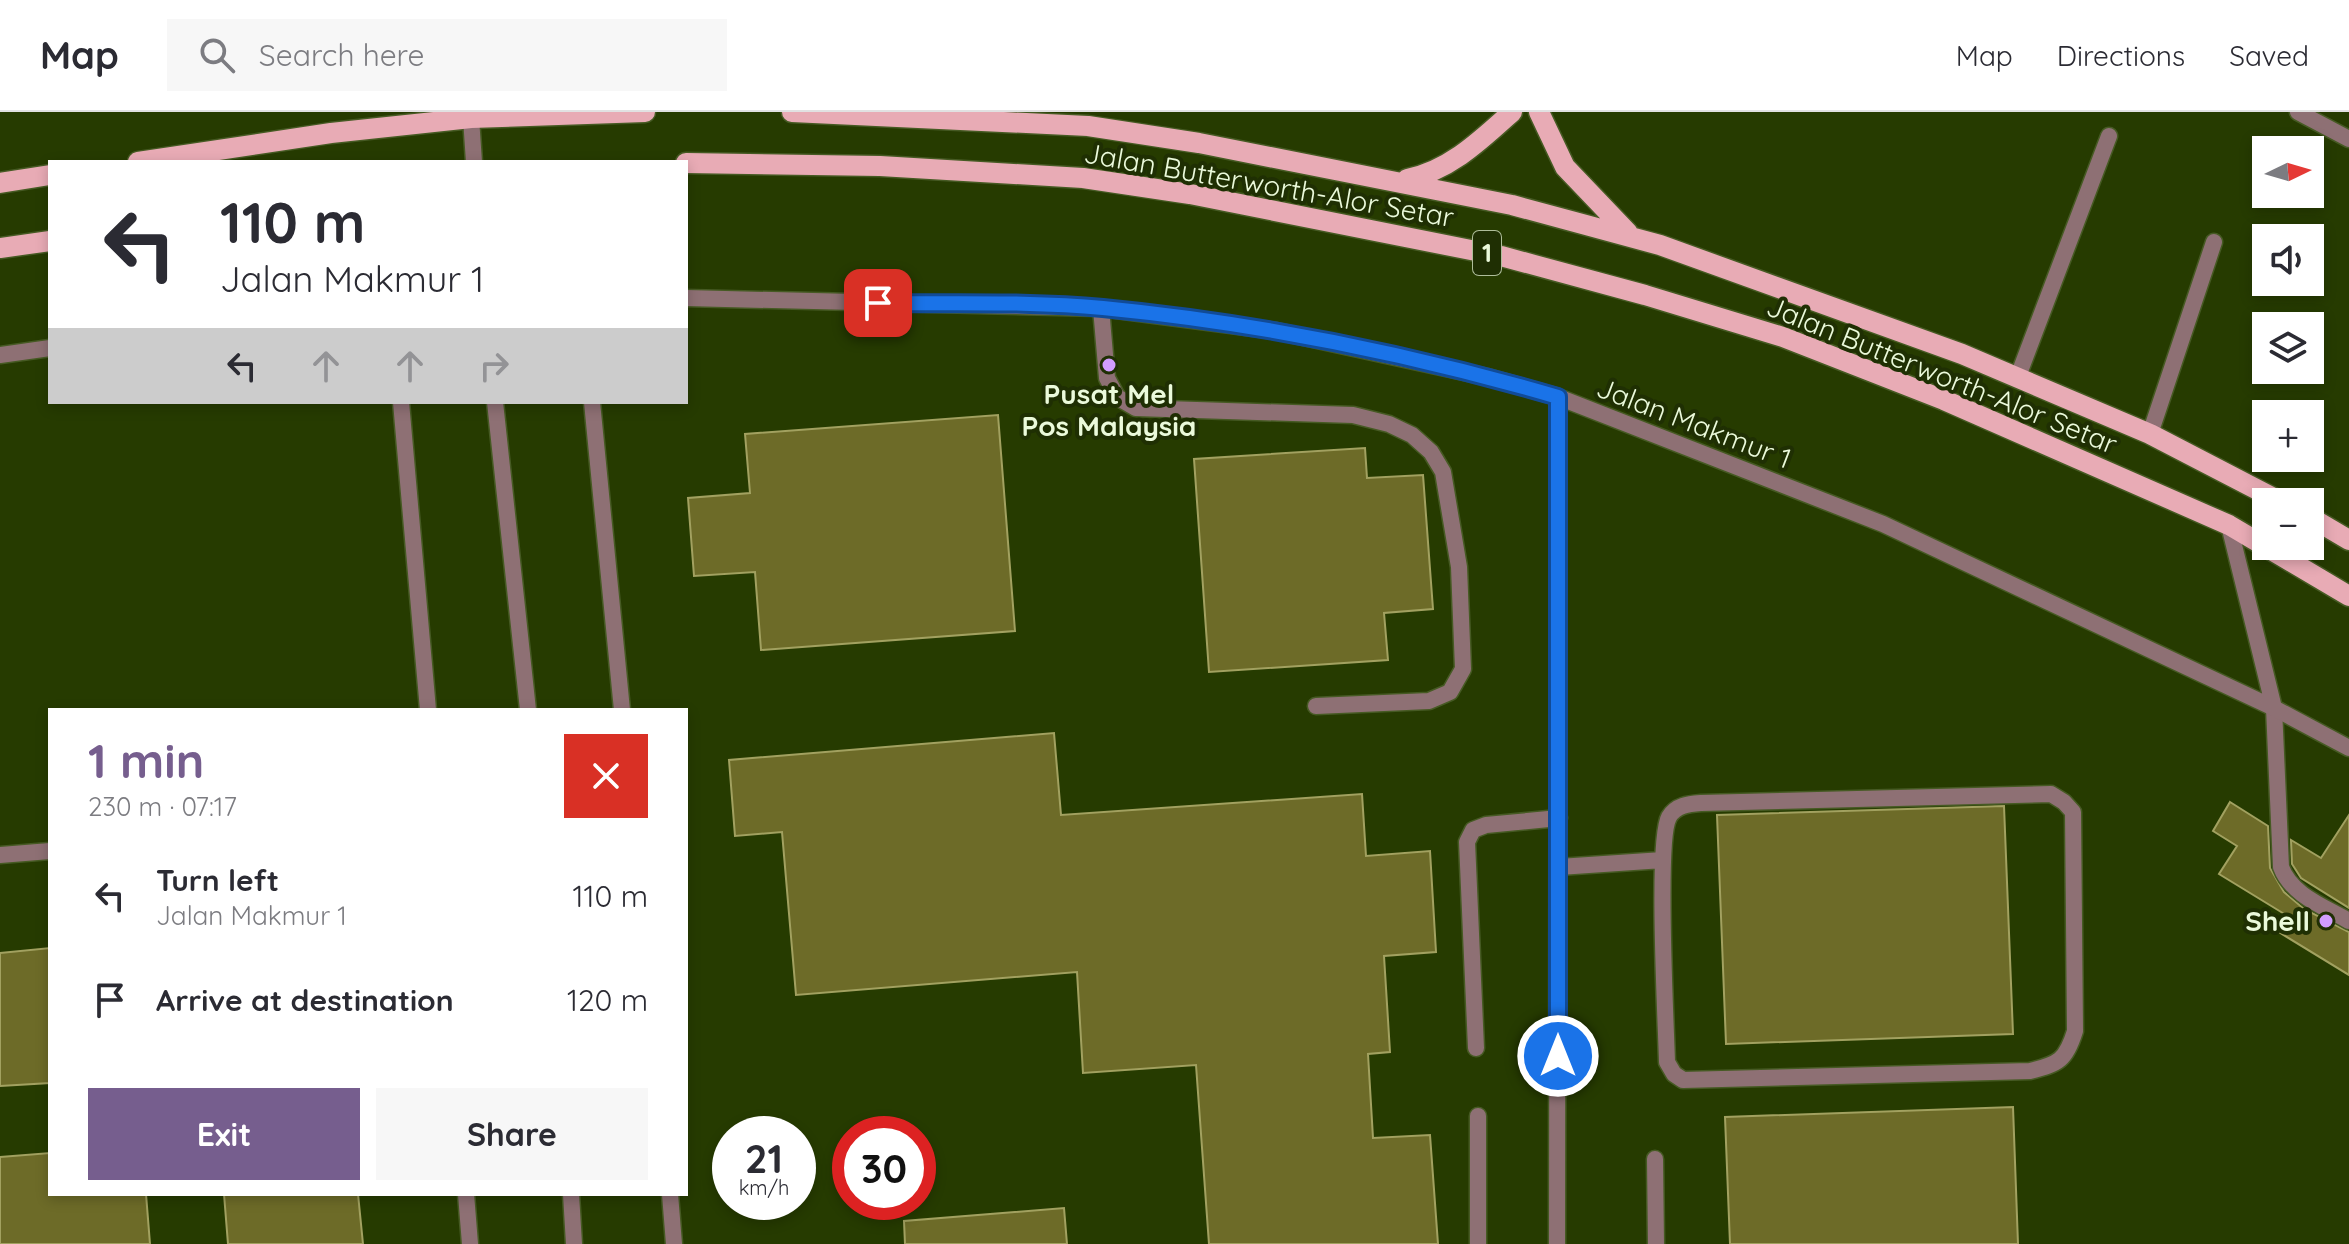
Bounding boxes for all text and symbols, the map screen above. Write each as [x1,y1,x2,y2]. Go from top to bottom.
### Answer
search box [167,19,727,91]
text: Map [40,31,119,79]
icon: search [195,33,239,77]
text: Search here [259,36,424,74]
text: Map [1956,38,2013,73]
text: Directions [2057,38,2185,73]
text: Saved [2229,38,2309,73]
street label: Jalan Butterworth-Alor Setar [1082,135,1457,234]
north arrow [2252,136,2324,208]
map controls [2252,136,2324,560]
text: 110 m [220,187,365,257]
icon: left [88,192,192,296]
button: sound [2252,224,2324,296]
road number: 1 [1473,231,1501,275]
text: Jalan Makmur 1 [220,256,484,301]
pin [844,269,912,337]
icon: arrive [856,281,900,325]
street label: Jalan Butterworth-Alor Setar [1762,288,2123,461]
button: layers [2252,312,2324,384]
icon: left [220,344,264,388]
icon: ahead [304,344,348,388]
icon: ahead [388,344,432,388]
icon: right [472,344,516,388]
marker: Pusat Mel Pos Malaysia [1100,356,1118,374]
street label: Jalan Makmur 1 [1592,369,1796,476]
place label: Pusat Mel Pos Malaysia [1022,376,1196,443]
button: + [2252,400,2324,472]
button: − [2252,488,2324,560]
text: 1 min [88,730,204,790]
button: close [564,734,648,818]
text: 230 m · 07:17 [88,790,237,823]
text: Turn left [156,861,279,899]
icon: left [88,874,132,918]
text: 110 m [572,877,648,915]
text: Jalan Makmur 1 [156,899,347,932]
place label: Shell [2245,903,2310,938]
marker: Shell [2317,912,2335,930]
icon: arrive [88,978,132,1022]
text: Arrive at destination [156,981,454,1019]
text: 120 m [567,981,648,1019]
position arrow [1516,1014,1600,1098]
button: Exit [88,1088,360,1180]
button: Share [376,1088,648,1180]
speed limit sign: 30 [832,1116,936,1220]
text: 21 [745,1133,783,1183]
text: km/h [739,1175,789,1200]

